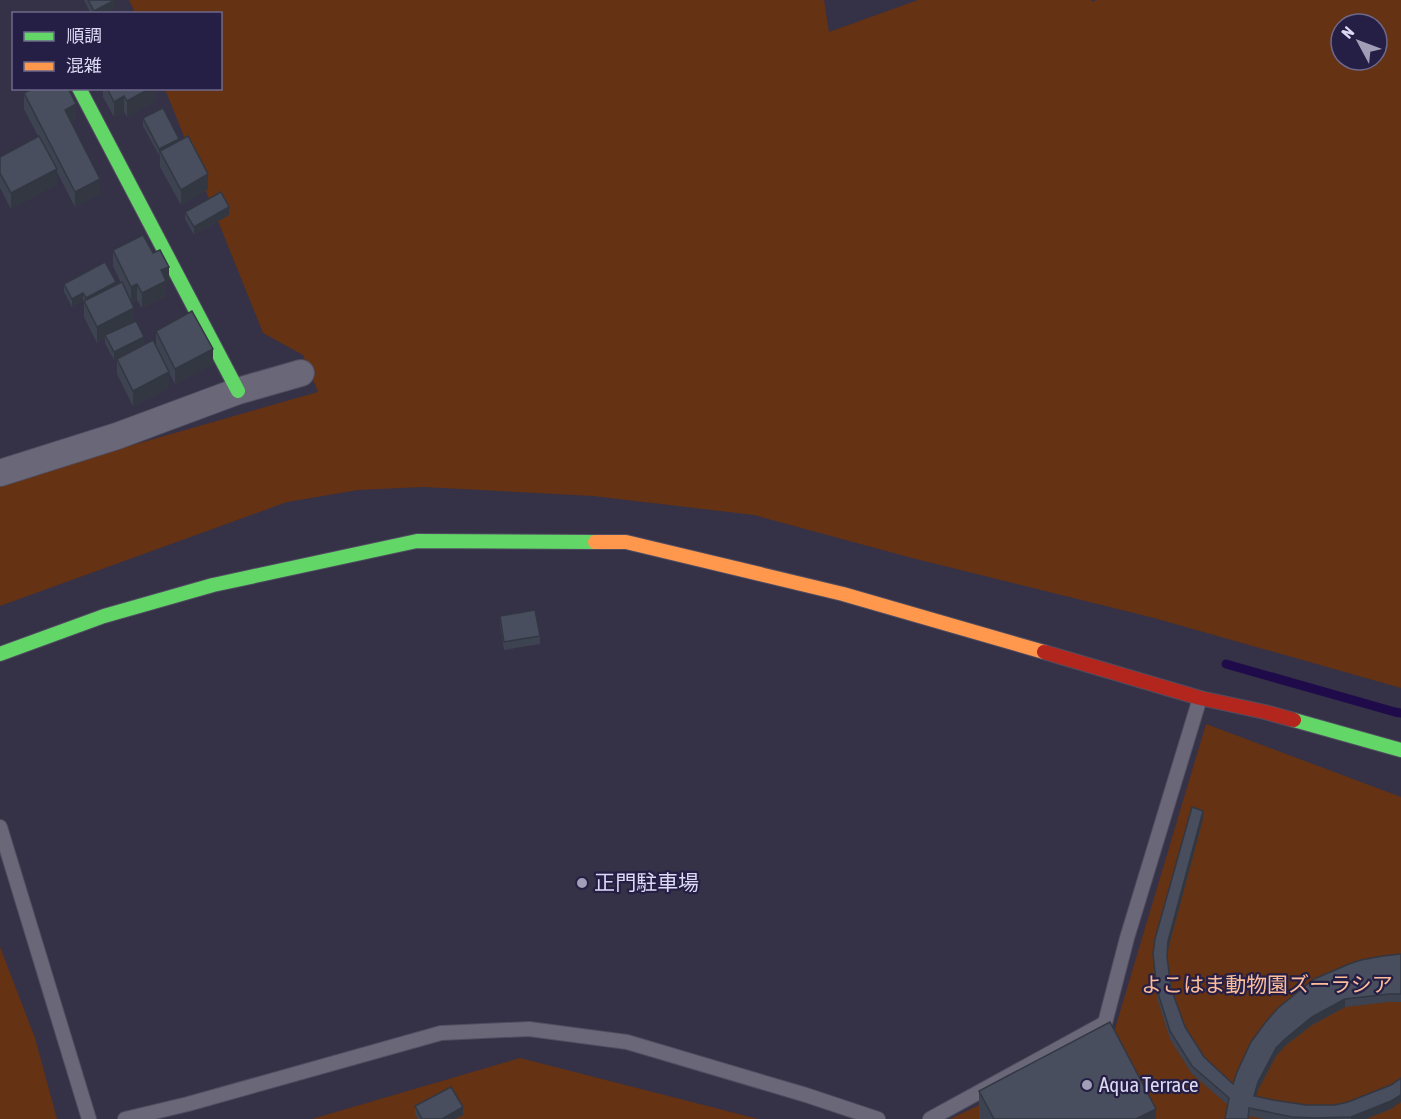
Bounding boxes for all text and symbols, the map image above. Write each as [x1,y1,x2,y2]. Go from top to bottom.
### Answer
legend [12,12,222,90]
north arrow [1329,12,1389,72]
text: N [1338,23,1358,42]
text: 順調 [66,25,102,46]
text: 混雑 [66,55,102,76]
place label: 正門駐車場 [594,870,699,894]
marker: 正門駐車場 [575,876,589,890]
park label: よこはま動物園ズーラシア [1141,972,1393,996]
place label: Aqua Terrace [1099,1072,1199,1096]
marker: Aqua Terrace [1080,1078,1094,1092]

